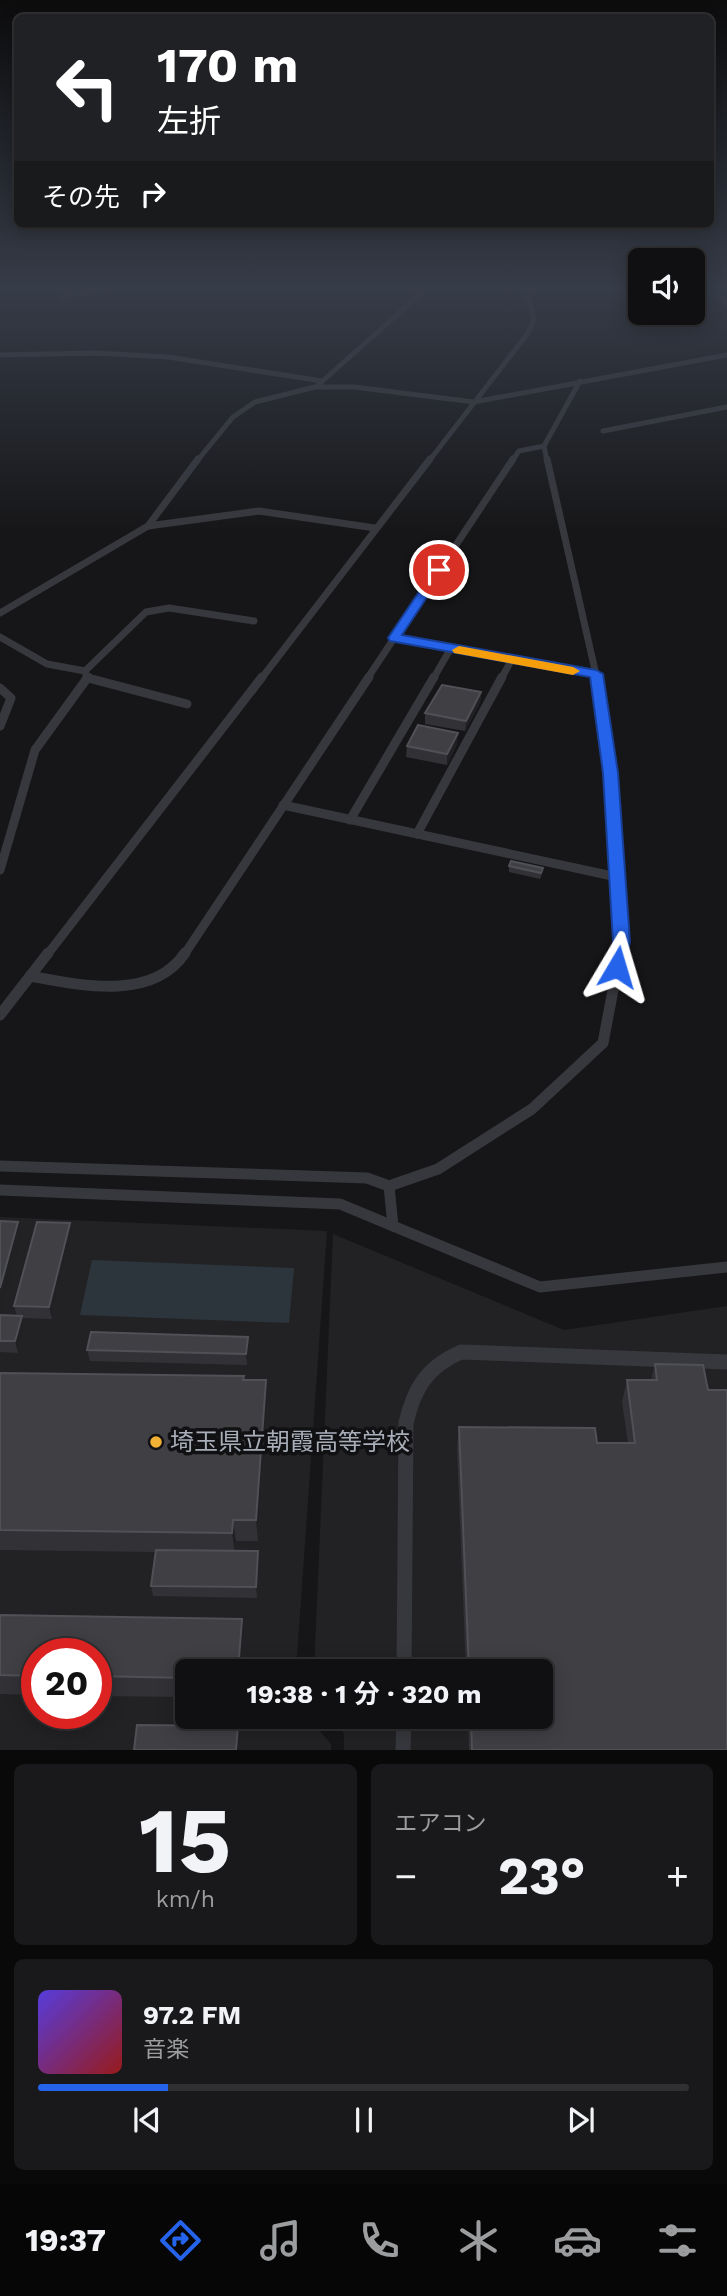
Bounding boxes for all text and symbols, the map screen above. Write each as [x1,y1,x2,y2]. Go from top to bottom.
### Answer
text: 170 m [157,36,298,94]
icon: left [42,42,133,133]
text: 左折 [157,102,221,140]
icon: right [134,175,172,213]
text: その先 [42,182,120,212]
map controls [628,248,705,325]
button: sound [628,248,705,325]
pin [409,540,469,600]
icon: arrive [420,551,458,589]
position arrow [580,930,654,1004]
place label: 埼玉県立朝霞高等学校 [170,1428,410,1456]
marker: 埼玉県立朝霞高等学校 [148,1434,164,1450]
speed limit sign: 20 [21,1638,112,1729]
text: 19:38 · 1 分 · 320 m [247,1679,481,1709]
text: 15 [139,1787,231,1894]
text: エアコン [395,1810,487,1837]
text: 23° [498,1846,586,1907]
text: − [395,1854,417,1898]
text: + [666,1854,689,1898]
text: km/h [156,1886,215,1913]
text: 97.2 FM [143,2000,241,2030]
text: 音楽 [143,2036,189,2063]
icon: previous [128,2101,166,2139]
icon: pause [345,2101,383,2139]
icon: next [562,2101,600,2139]
icon: directions [156,2216,205,2265]
icon: music [256,2216,305,2265]
icon: phone [355,2216,404,2265]
icon: climate [454,2216,503,2265]
icon: car [553,2216,602,2265]
icon: filters [653,2216,702,2265]
text: 19:37 [25,2221,106,2259]

